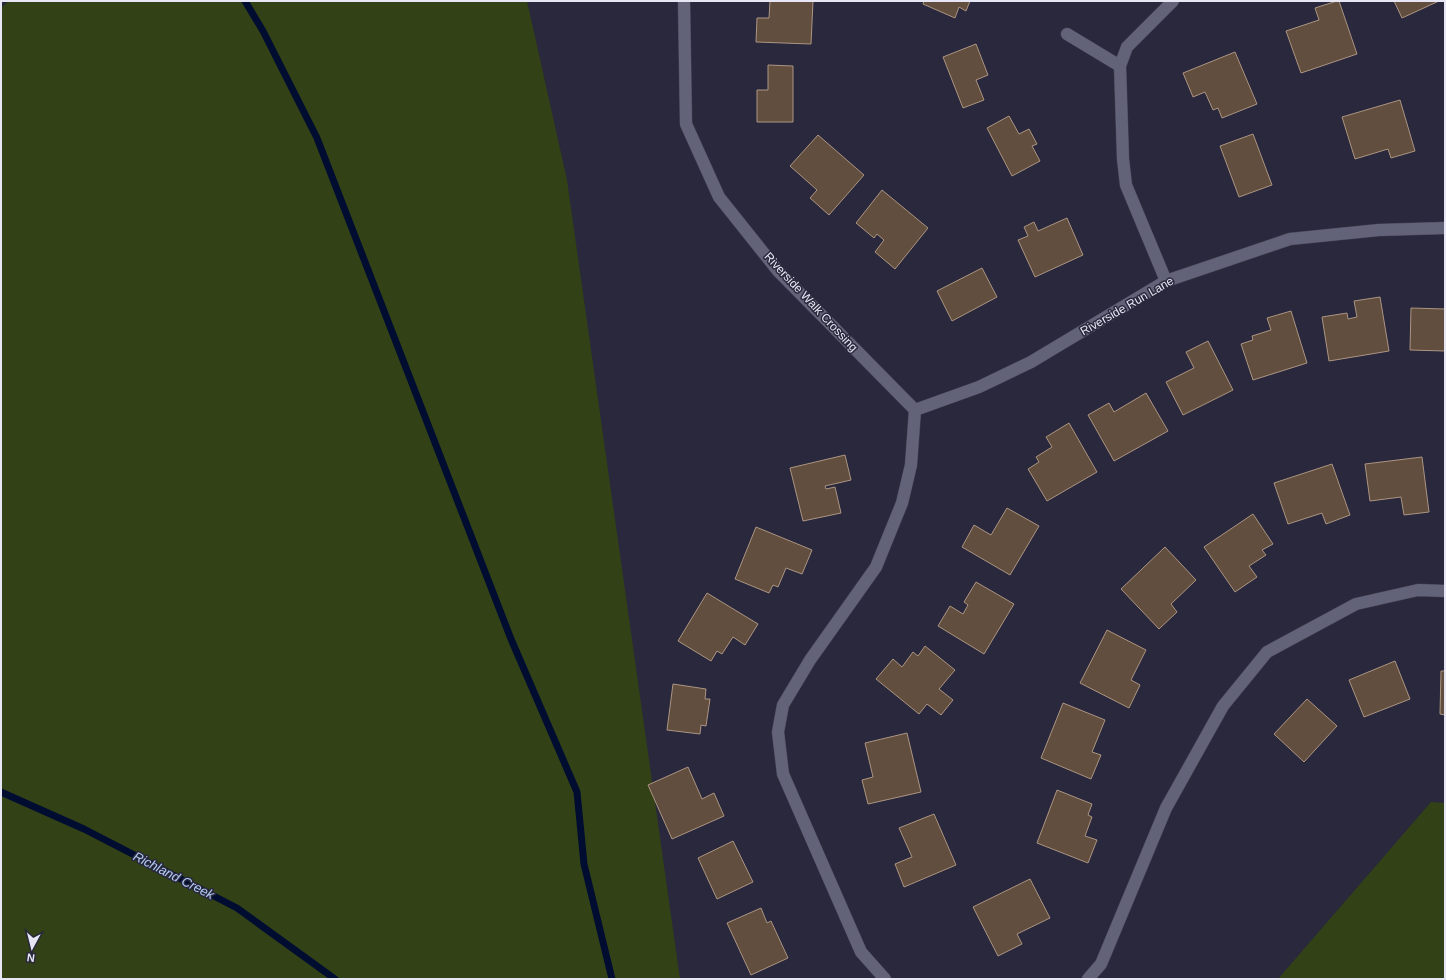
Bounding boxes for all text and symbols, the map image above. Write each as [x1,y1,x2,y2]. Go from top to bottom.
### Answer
street label: Riverside Walk Crossing [761,250,861,354]
street label: Riverside Run Lane [1078,273,1176,338]
water label: Richland Creek [131,849,218,903]
north arrow [12,928,52,968]
text: N [26,951,35,964]

